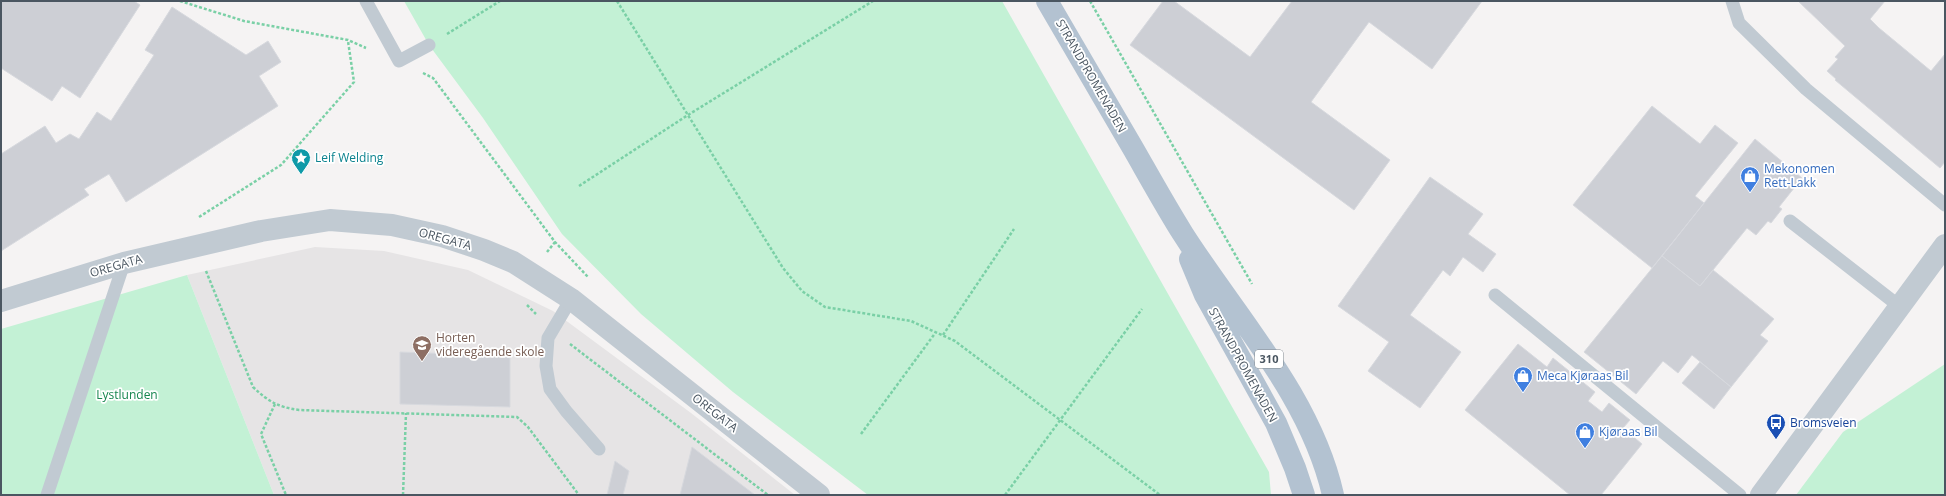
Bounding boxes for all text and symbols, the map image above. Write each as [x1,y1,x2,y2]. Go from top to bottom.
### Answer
street label: STRANDPROMENADEN [1052,16,1131,136]
place icon: Leif Welding [290,147,312,175]
place label: Leif Welding [315,149,384,166]
place label: Mekonomen Rett-Lakk [1764,160,1835,191]
shop icon: Mekonomen Rett-Lakk [1739,165,1761,193]
street label: OREGATA [417,223,474,254]
street label: OREGATA [88,250,145,281]
street label: STRANDPROMENADEN [1205,304,1282,425]
place label: Horten videregående skole [436,329,544,360]
school or university icon: Horten videregående skole [411,334,433,362]
road number: 310 [1255,350,1283,368]
shop icon: Meca Kjøraas Bil [1512,365,1534,393]
place label: Meca Kjøraas Bil [1537,367,1629,384]
park label: Lystlunden [96,386,158,403]
street label: OREGATA [689,389,742,436]
bus stop icon: Bromsveien [1765,412,1787,440]
place label: Bromsveien [1790,414,1857,431]
shop icon: Kjøraas Bil [1574,421,1596,449]
place label: Kjøraas Bil [1599,423,1657,440]

